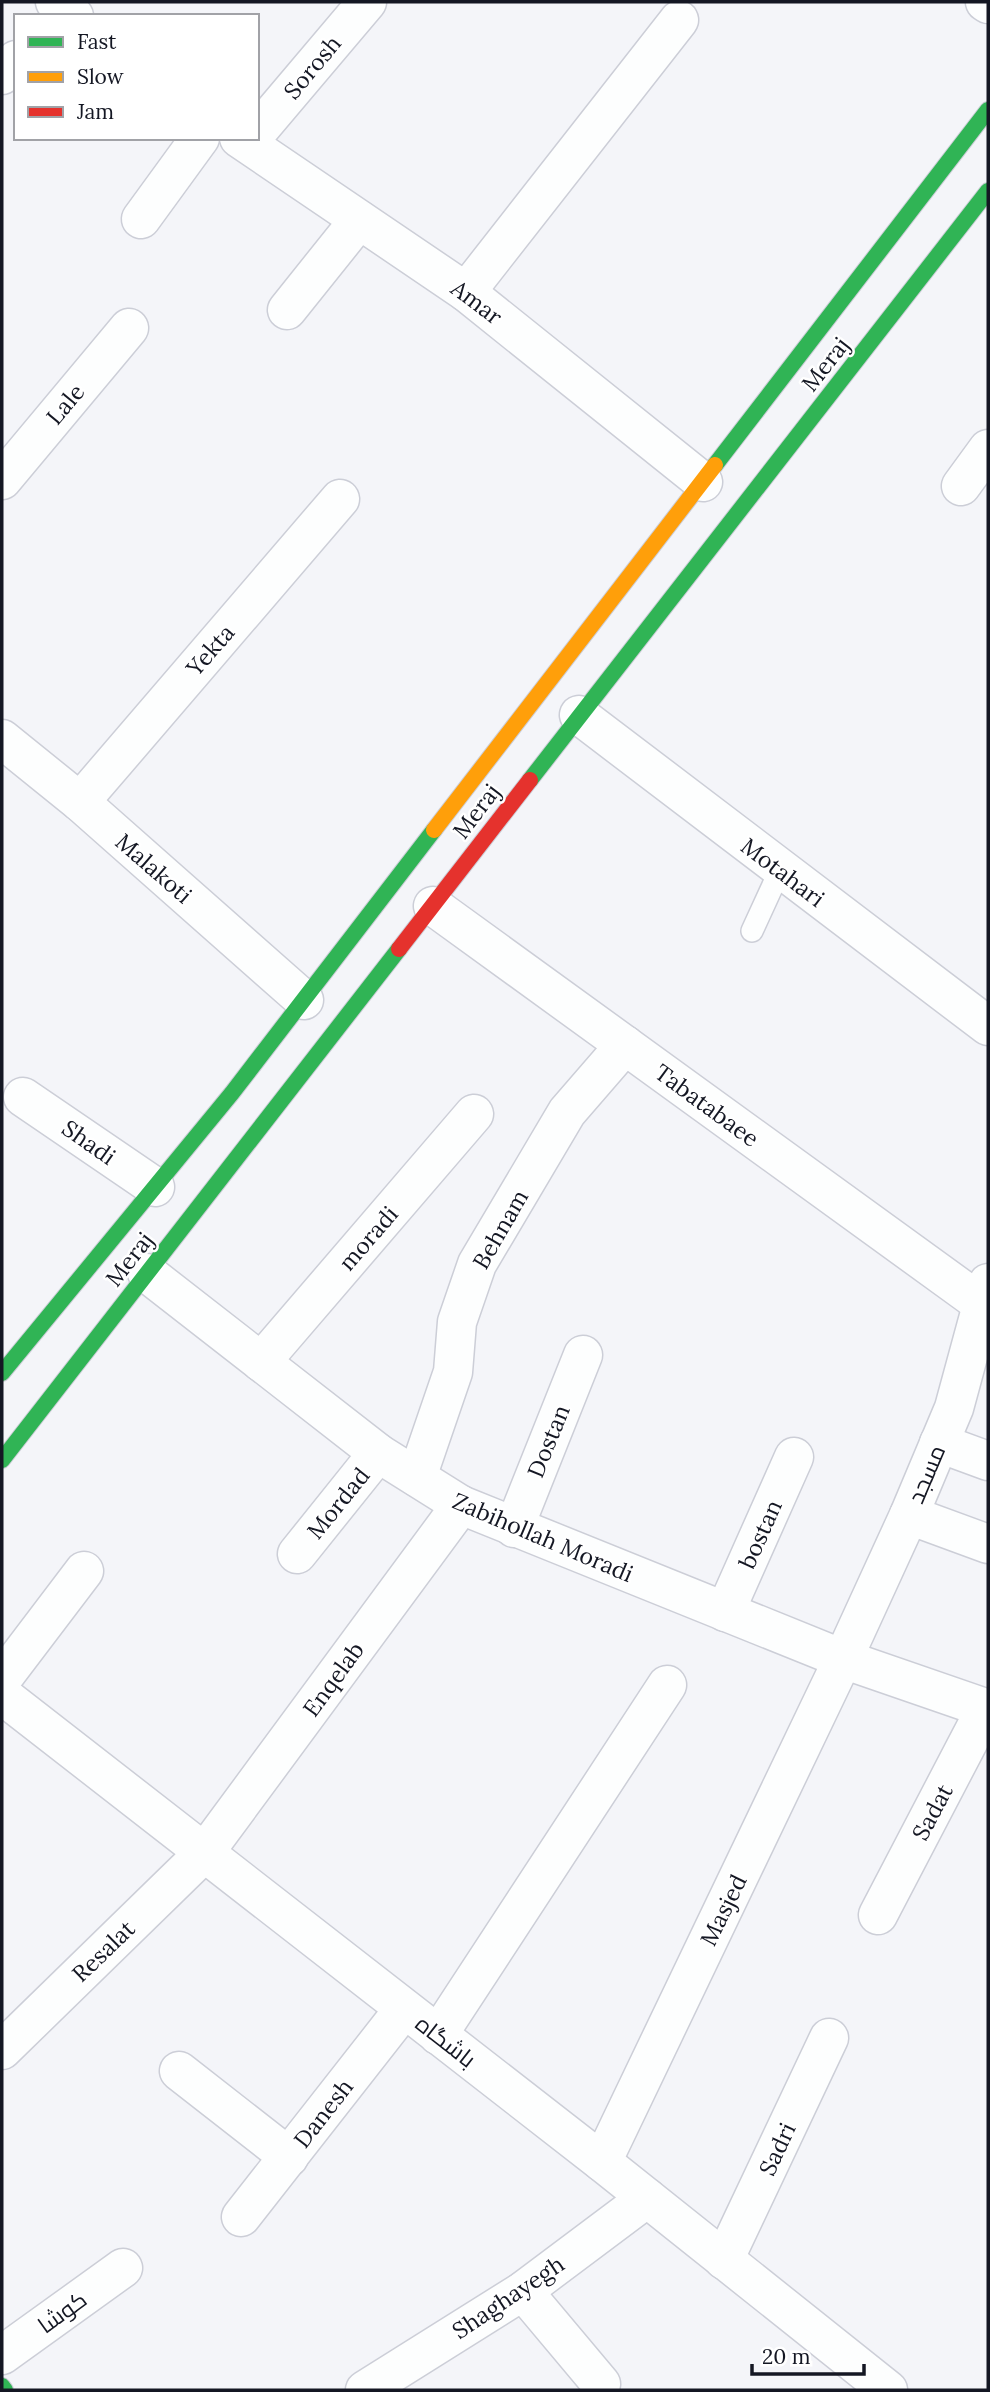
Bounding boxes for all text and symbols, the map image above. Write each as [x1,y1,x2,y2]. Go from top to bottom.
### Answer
legend [14,14,259,140]
text: Fast [77,28,117,55]
street label: Sorosh [277,29,347,105]
text: Slow [77,63,124,90]
text: Jam [76,98,114,125]
street label: Amar [445,273,508,331]
street label: Meraj [795,331,855,397]
street label: Lale [40,378,90,430]
street label: Yekta [179,618,240,683]
street label: Meraj [446,778,506,844]
street label: Malakoti [110,827,198,909]
street label: Motahari [735,831,831,913]
street label: Tabatabaee [649,1057,765,1153]
street label: Shadi [57,1113,121,1171]
street label: Behnam [466,1184,534,1274]
street label: moradi [332,1200,404,1276]
street label: Meraj [99,1226,159,1292]
street label: Dostan [520,1400,576,1482]
street label: مسجد [901,1440,951,1508]
street label: Mordad [300,1461,376,1545]
street label: Zabihollah Moradi [448,1486,638,1588]
street label: bostan [732,1495,788,1573]
street label: Enqelab [296,1636,370,1722]
street label: Sadat [905,1779,959,1845]
street label: Masjed [693,1869,753,1950]
street label: Resalat [66,1914,141,1988]
street label: باشگاه [410,2009,482,2073]
street label: Danesh [287,2072,359,2153]
street label: Sadri [752,2118,802,2180]
street label: Shaghayegh [446,2249,570,2345]
street label: کوشا [32,2285,92,2339]
scale bar [752,2332,864,2376]
text: 20 m [762,2343,811,2370]

